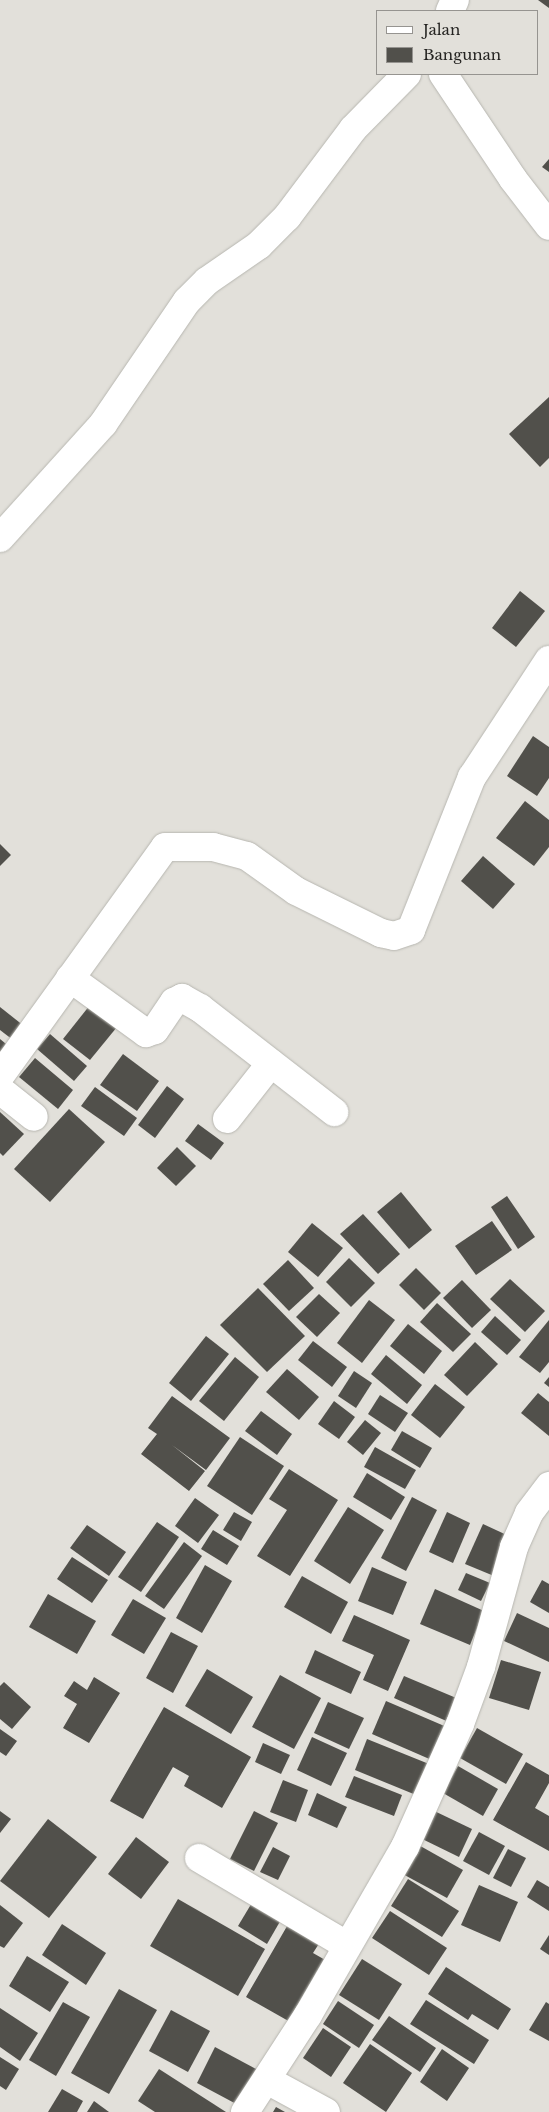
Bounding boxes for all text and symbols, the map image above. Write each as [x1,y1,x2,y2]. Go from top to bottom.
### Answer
legend [376,10,539,75]
text: Jalan [423,20,460,39]
text: Bangunan [423,45,501,64]

